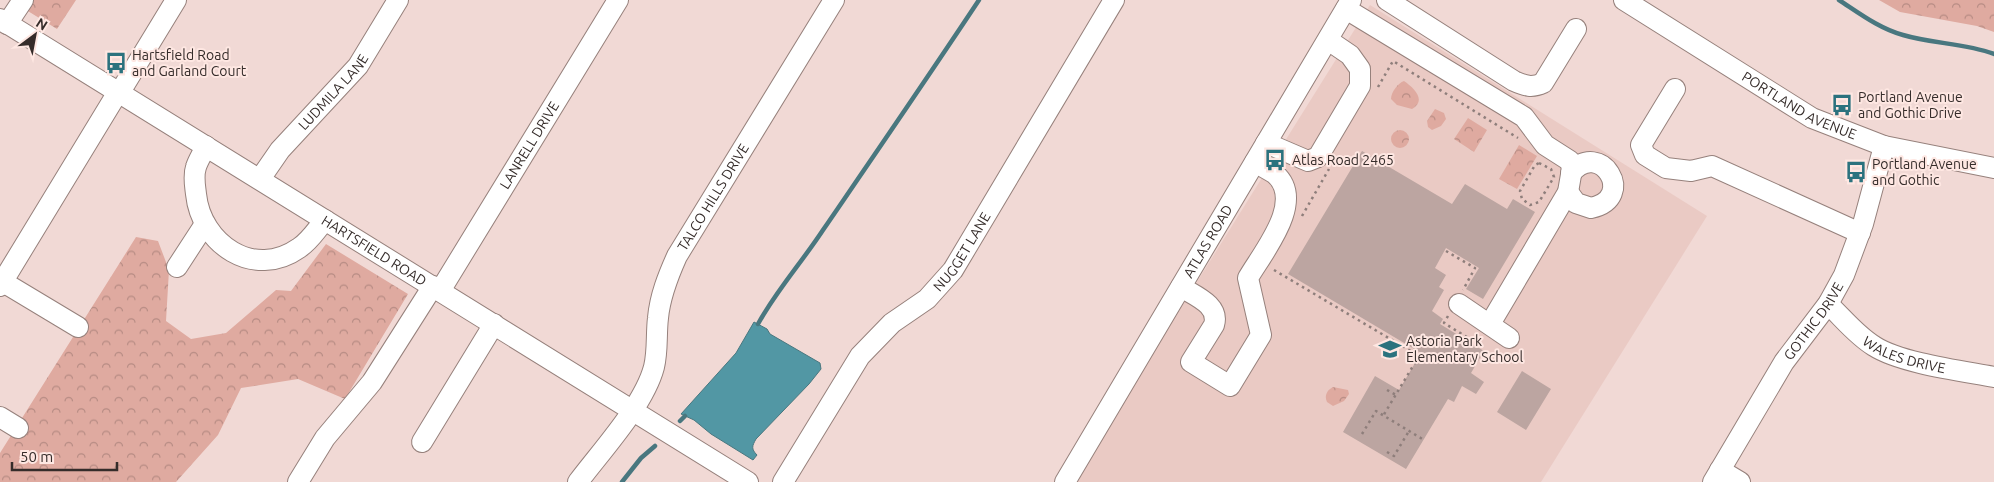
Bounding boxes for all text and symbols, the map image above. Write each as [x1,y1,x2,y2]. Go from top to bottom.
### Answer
north arrow [10,10,60,60]
text: N [33,14,51,34]
place label: Hartsfield Road and Garland Court [132,47,247,79]
bus stop icon: Hartsfield Road and Garland Court [103,50,129,76]
street label: LUDMILA LANE [295,51,371,133]
street label: PORTLAND AVENUE [1739,68,1859,143]
place label: Portland Avenue and Gothic Drive [1858,89,1963,121]
bus stop icon: Portland Avenue and Gothic Drive [1829,92,1855,118]
street label: LANRELL DRIVE [496,98,562,192]
street label: TALCO HILLS DRIVE [674,141,752,254]
bus stop icon: Atlas Road 2465 [1262,147,1288,173]
place label: Atlas Road 2465 [1292,152,1394,168]
place label: Portland Avenue and Gothic [1872,156,1977,188]
bus stop icon: Portland Avenue and Gothic [1843,159,1869,185]
street label: ATLAS ROAD [1180,202,1236,281]
street label: NUGGET LANE [930,209,994,295]
street label: HARTSFIELD ROAD [319,212,430,289]
street label: GOTHIC DRIVE [1780,279,1847,363]
place label: Astoria Park Elementary School [1406,333,1524,365]
street label: WALES DRIVE [1860,333,1947,376]
school or university icon: Astoria Park Elementary School [1377,336,1403,362]
scale bar [12,440,118,472]
text: 50 m [20,448,53,465]

